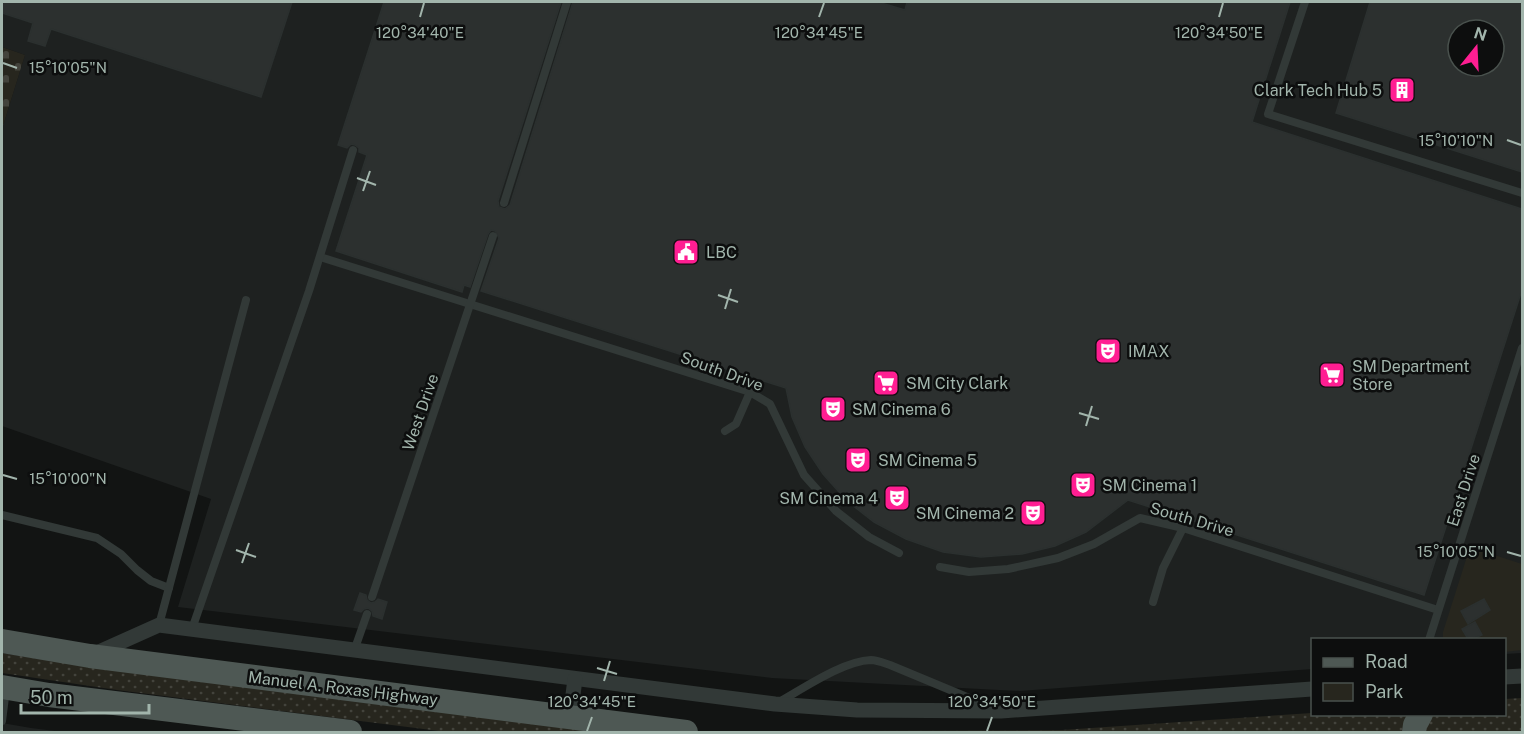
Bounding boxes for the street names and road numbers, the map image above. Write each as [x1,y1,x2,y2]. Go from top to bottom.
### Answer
street label: South Drive [678,348,766,395]
street label: West Drive [398,371,442,453]
street label: East Drive [1443,452,1484,529]
street label: South Drive [1148,498,1236,541]
street label: Manuel A. Roxas Highway [247,667,439,710]

